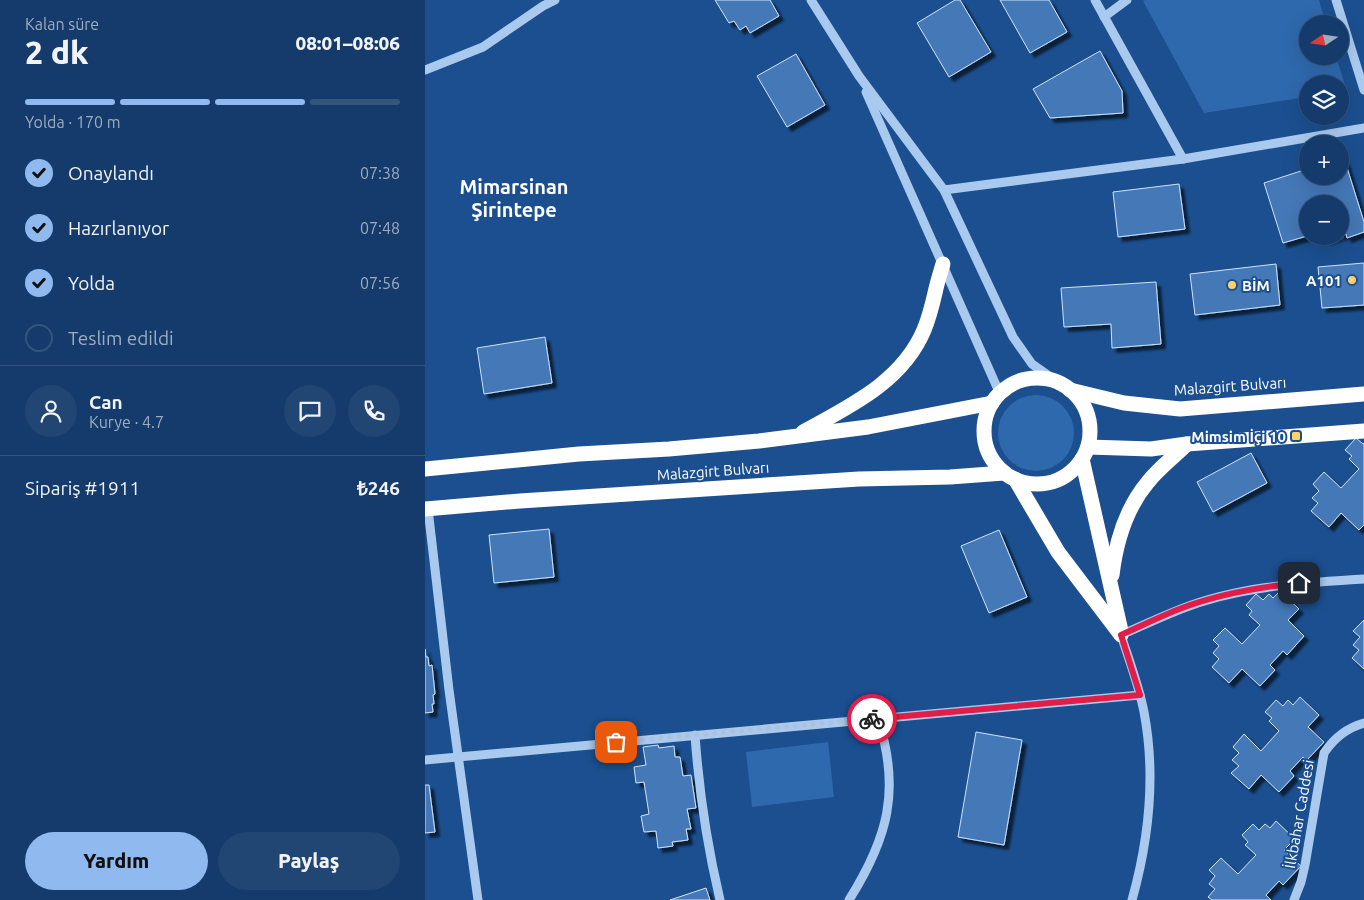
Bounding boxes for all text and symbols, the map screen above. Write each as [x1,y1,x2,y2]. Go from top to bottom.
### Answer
text: Kalan süre [25,15,99,33]
north arrow [1299,15,1349,65]
map controls [1299,15,1349,245]
text: 08:01–08:06 [295,32,400,54]
text: 2 dk [25,34,89,70]
button: layers [1299,75,1349,125]
text: Yolda · 170 m [25,113,121,131]
button: + [1299,135,1349,185]
icon: check [25,159,53,187]
text: Onaylandı [68,162,154,184]
text: 07:38 [360,164,400,182]
district label: Mimarsinan Şirintepe [460,175,568,221]
button: − [1299,195,1349,245]
icon: check [25,214,53,242]
text: Hazırlanıyor [68,217,169,239]
text: 07:48 [360,219,400,237]
icon: check [25,269,53,297]
text: Yolda [68,272,115,294]
place label: A101 [1306,272,1342,289]
text: 07:56 [360,274,400,292]
marker: A101 [1346,274,1358,286]
place label: BİM [1242,277,1270,294]
marker: BİM [1226,279,1238,291]
text: Teslim edildi [68,327,174,349]
street label: Malazgirt Bulvarı [1173,374,1287,398]
button: person [25,385,77,437]
button: chat [284,385,336,437]
button: phone [348,385,400,437]
text: Can [89,391,123,413]
text: Kurye · 4.7 [89,413,164,431]
place label: Mimsim İçi 10 [1191,428,1286,446]
marker: Mimsim İçi 10 [1290,430,1302,442]
street label: Malazgirt Bulvarı [656,459,770,483]
text: Sipariş #1911 [25,477,140,499]
text: ₺246 [357,477,400,499]
pin [1278,562,1320,604]
icon: home [1285,569,1313,597]
courier [847,694,897,744]
icon: bike [858,705,886,733]
pin [595,721,637,763]
icon: bag [602,728,630,756]
street label: İlkbahar Caddesi [1281,758,1317,870]
button: Yardım [25,832,208,890]
button: Paylaş [218,832,400,890]

